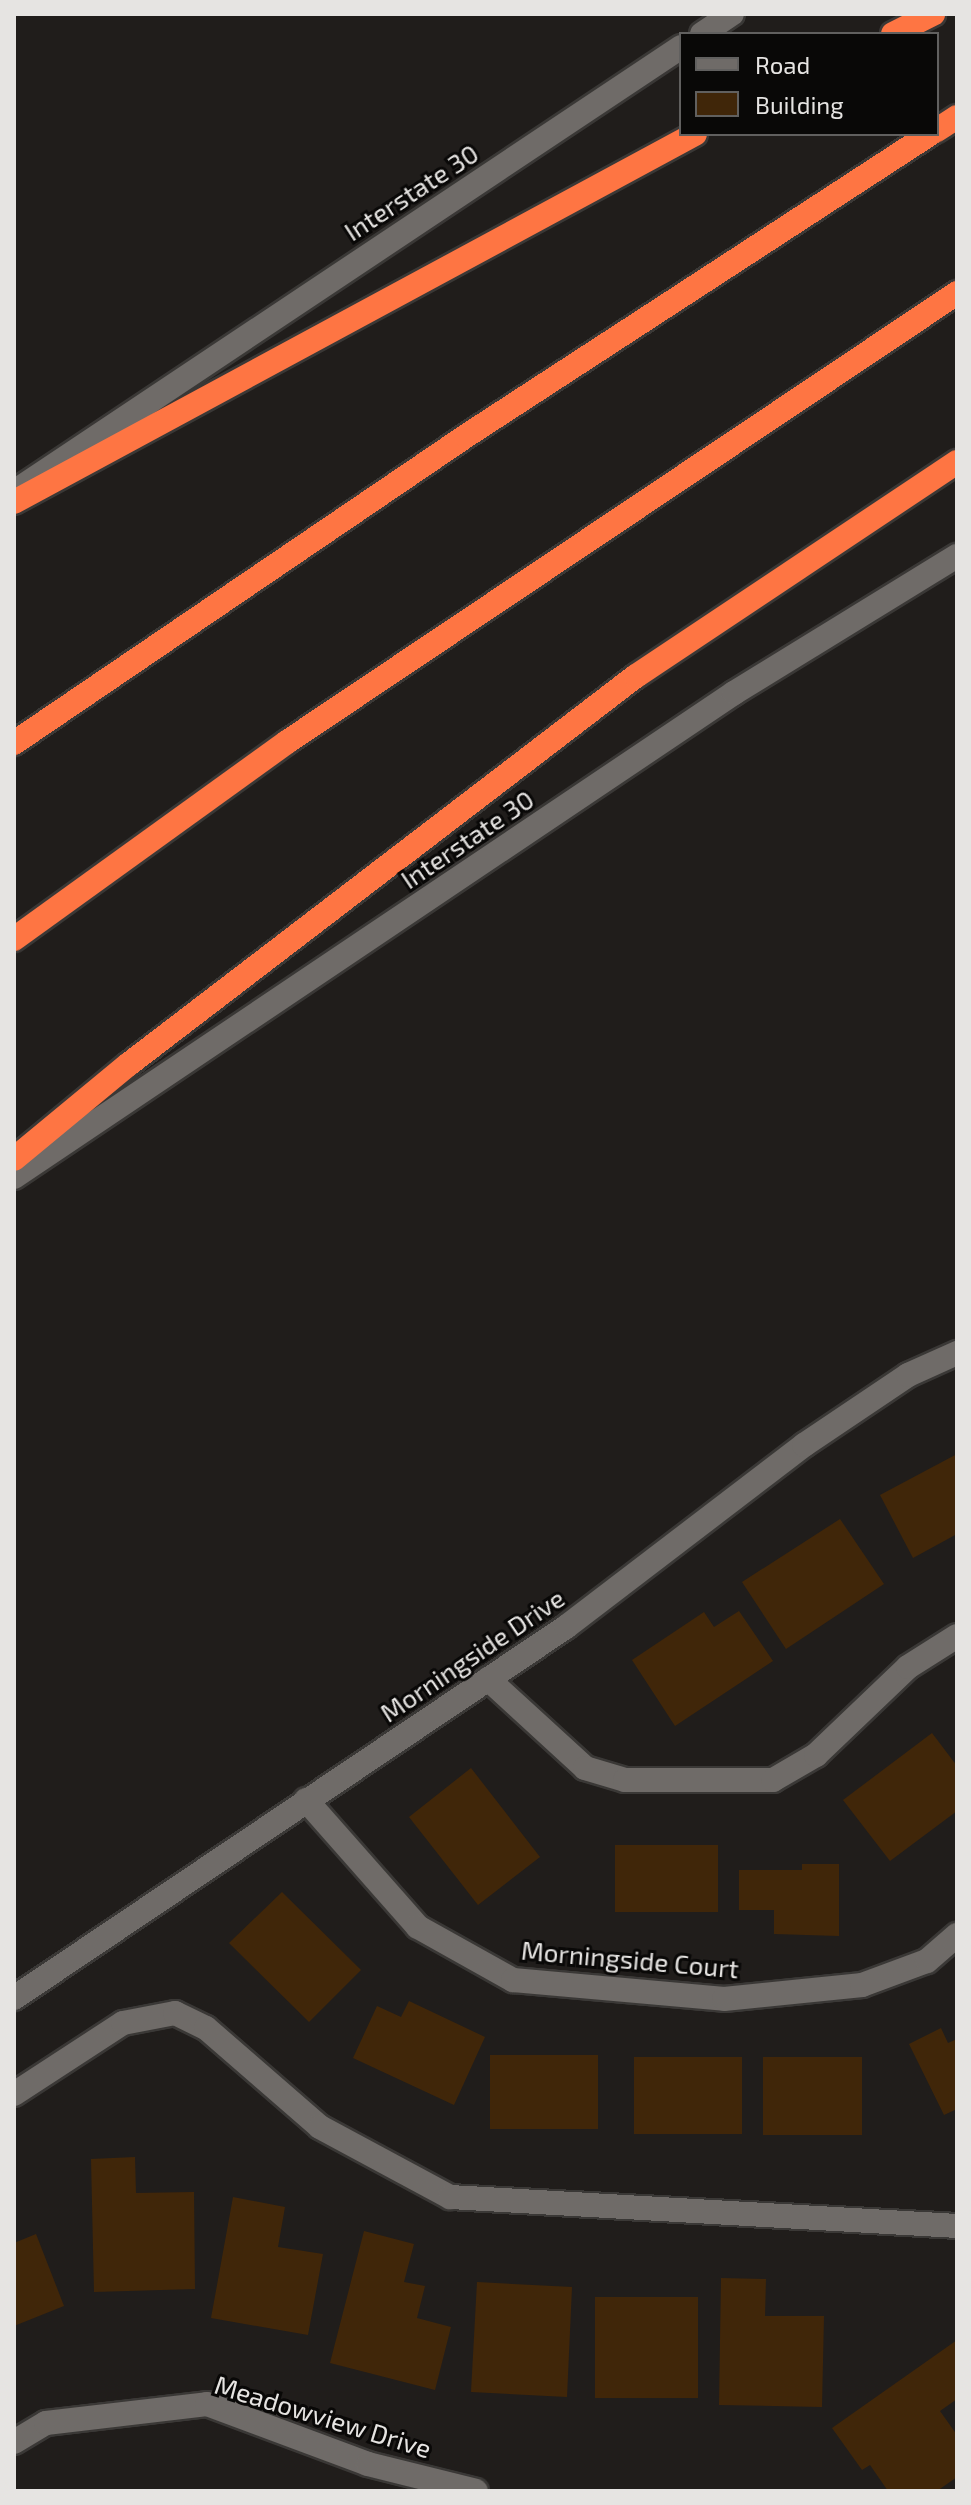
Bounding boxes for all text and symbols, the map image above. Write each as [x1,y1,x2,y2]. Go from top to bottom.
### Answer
legend [679,32,939,136]
text: Road [755,50,810,79]
text: Building [755,90,844,119]
street label: Interstate 30 [338,137,484,247]
street label: Interstate 30 [395,783,539,895]
street label: Morningside Drive [374,1582,570,1728]
street label: Morningside Court [520,1934,740,1984]
street label: Meadowview Drive [211,2368,435,2464]

